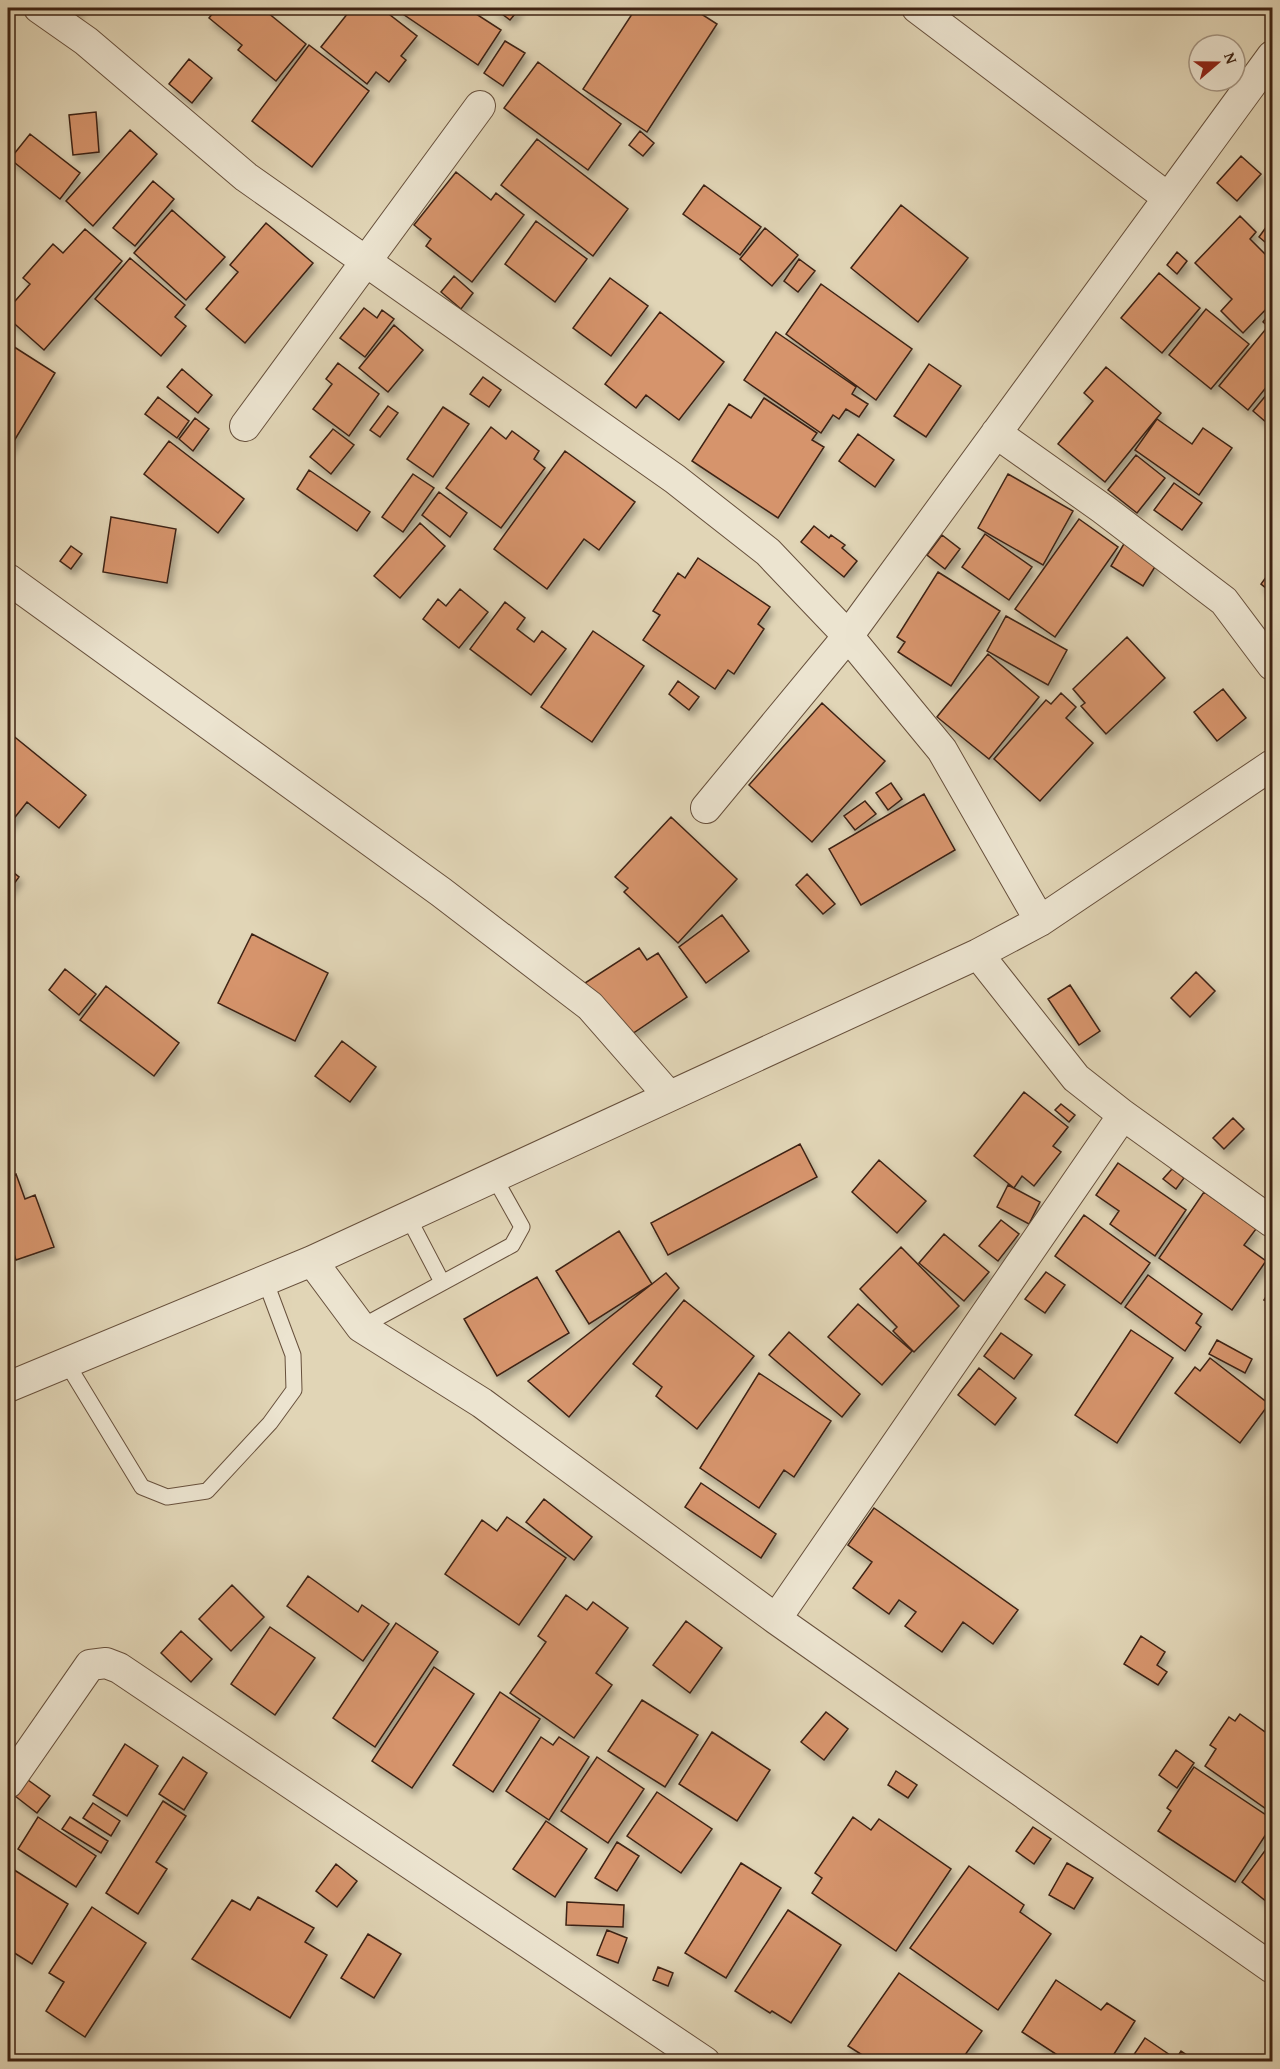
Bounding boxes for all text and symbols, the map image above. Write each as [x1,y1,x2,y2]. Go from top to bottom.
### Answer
north arrow [1187,33,1247,93]
text: N [1218,49,1244,67]

